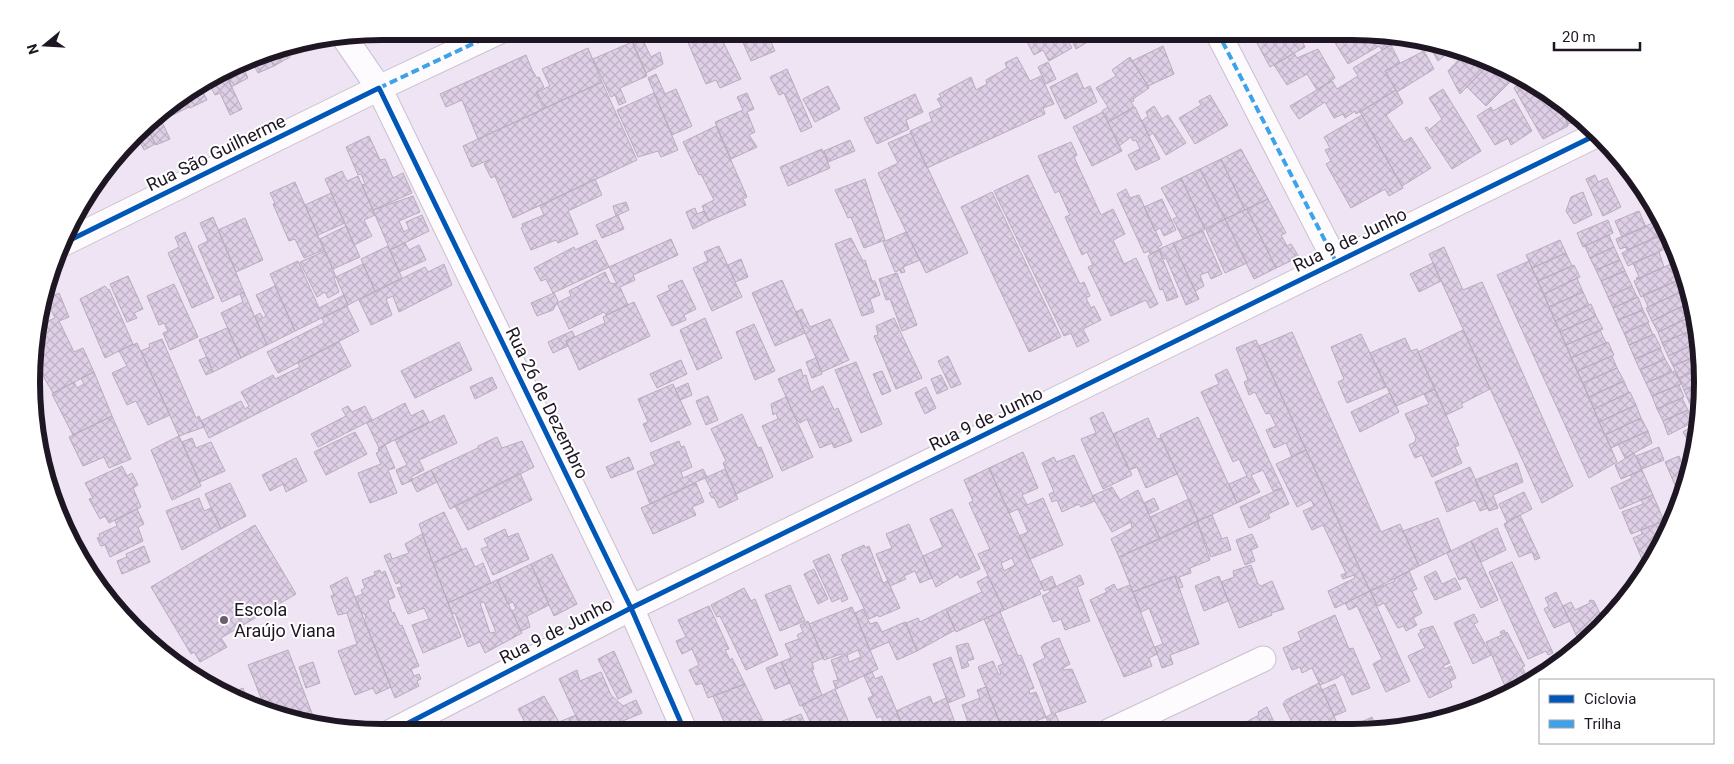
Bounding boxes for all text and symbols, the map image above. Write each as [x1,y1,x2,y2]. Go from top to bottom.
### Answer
north arrow [20,20,70,70]
scale bar [1554,20,1640,52]
text: 20 m [1562,28,1596,46]
text: N [23,42,42,56]
street label: Rua São Guilherme [143,110,289,195]
street label: Rua 9 de Junho [1289,203,1410,276]
street label: Rua 26 de Dezembro [502,324,593,482]
street label: Rua 9 de Junho [925,382,1046,455]
street label: Rua 9 de Junho [496,593,616,668]
place label: Escola Araújo Viana [234,599,336,641]
marker: Escola Araújo Viana [218,614,230,626]
legend [1539,679,1714,744]
text: Ciclovia [1584,690,1636,708]
text: Trilha [1584,715,1621,733]

